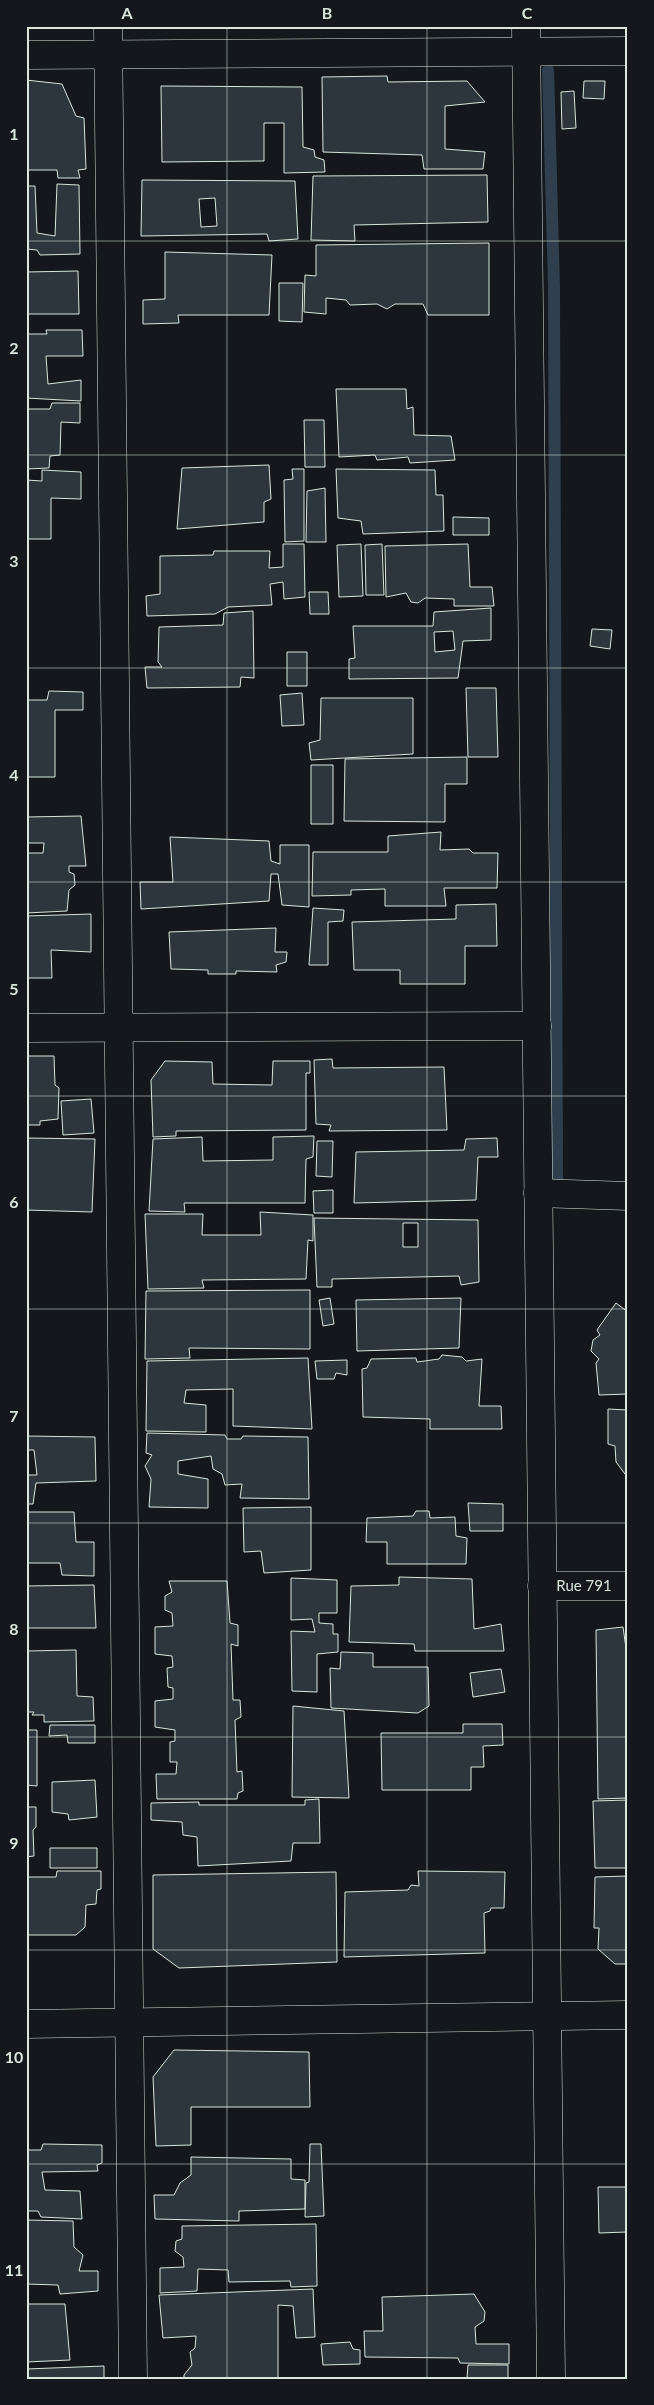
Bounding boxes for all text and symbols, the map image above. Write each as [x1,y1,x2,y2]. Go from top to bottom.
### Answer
text: A [120,3,133,22]
text: B [322,3,332,22]
text: C [522,3,533,22]
text: 1 [9,124,19,143]
text: 2 [9,338,19,357]
text: 3 [9,551,19,570]
text: 4 [9,765,19,784]
text: 5 [9,979,19,998]
text: 6 [9,1192,19,1211]
text: 7 [9,1406,19,1425]
street label: Rue 791 [556,1576,612,1594]
text: 8 [9,1619,19,1638]
text: 9 [9,1833,19,1852]
text: 10 [5,2047,23,2066]
text: 11 [5,2260,23,2279]

